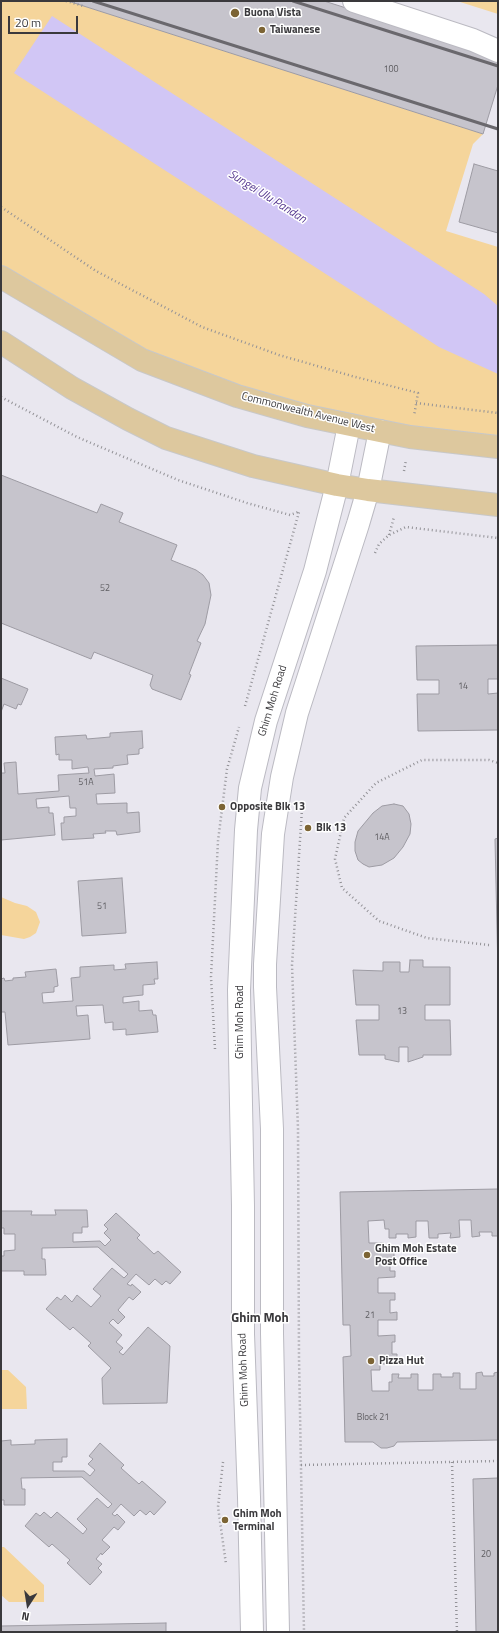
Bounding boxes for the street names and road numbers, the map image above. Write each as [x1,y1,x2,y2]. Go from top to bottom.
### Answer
street label: Commonwealth Avenue West [240,390,376,436]
street label: Ghim Moh Road [256,664,290,738]
street label: Ghim Moh Road [233,985,247,1059]
street label: Ghim Moh Road [236,1333,252,1407]

